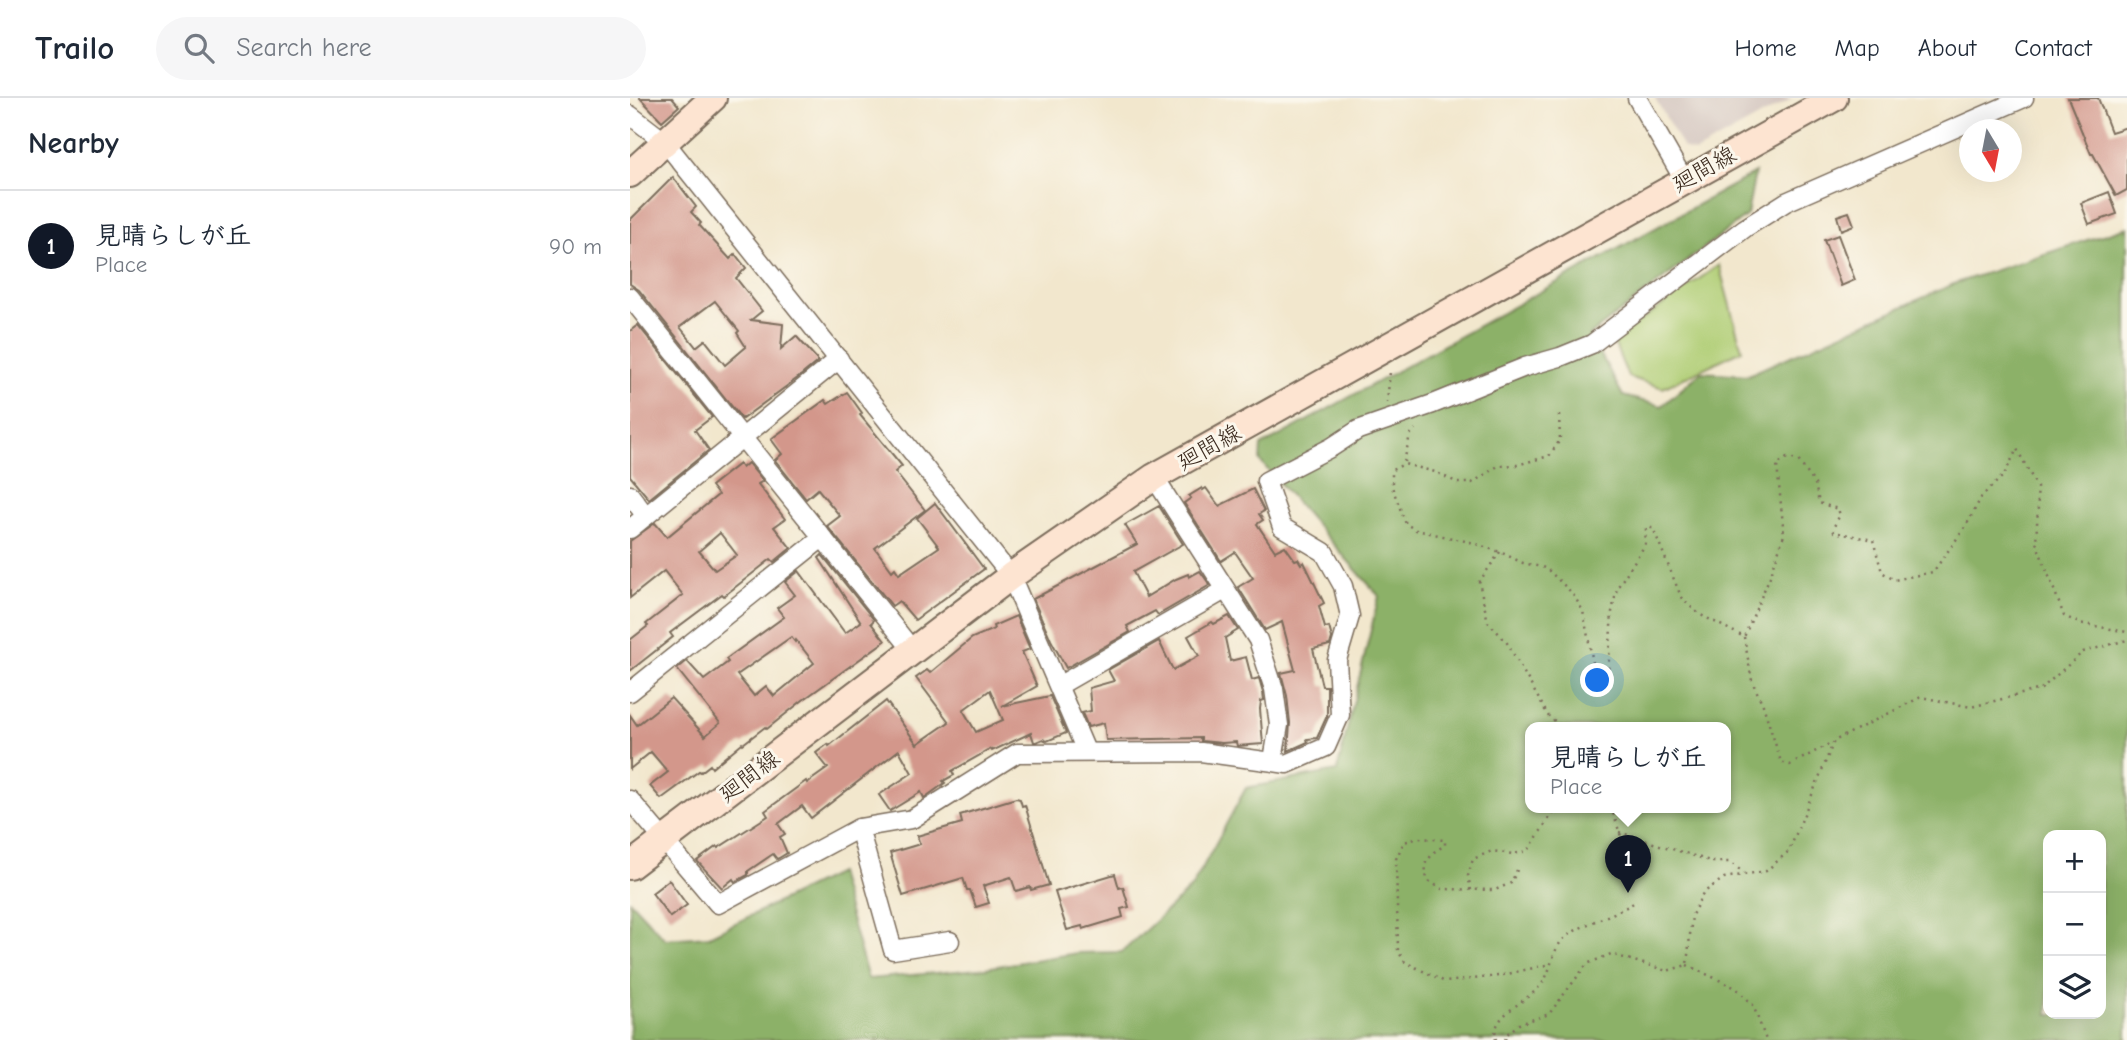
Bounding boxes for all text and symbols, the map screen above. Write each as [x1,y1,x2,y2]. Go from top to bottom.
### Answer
search box [156,17,646,80]
text: Trailo [35,29,114,67]
icon: search [180,29,218,67]
text: Search here [236,33,372,63]
text: Home [1735,34,1796,62]
text: Map [1834,34,1880,62]
text: About [1918,34,1976,62]
text: Contact [2014,34,2092,62]
north arrow [1959,119,2022,182]
text: Nearby [28,126,119,161]
street label: 廻間線 [1667,140,1741,198]
text: 見晴らしが丘 [95,221,251,251]
text: 1 [46,233,56,260]
text: 90 m [549,233,602,260]
text: Place [95,251,147,278]
street label: 廻間線 [1172,418,1246,476]
your location [1580,663,1614,697]
popup [1525,722,1731,813]
text: 見晴らしが丘 [1550,743,1706,773]
street label: 廻間線 [713,744,785,808]
text: Place [1550,773,1602,800]
map controls [2043,830,2106,1019]
button: + [2043,830,2106,893]
pin: 1 [1605,835,1651,893]
button: − [2043,893,2106,956]
button: layers [2043,956,2106,1019]

